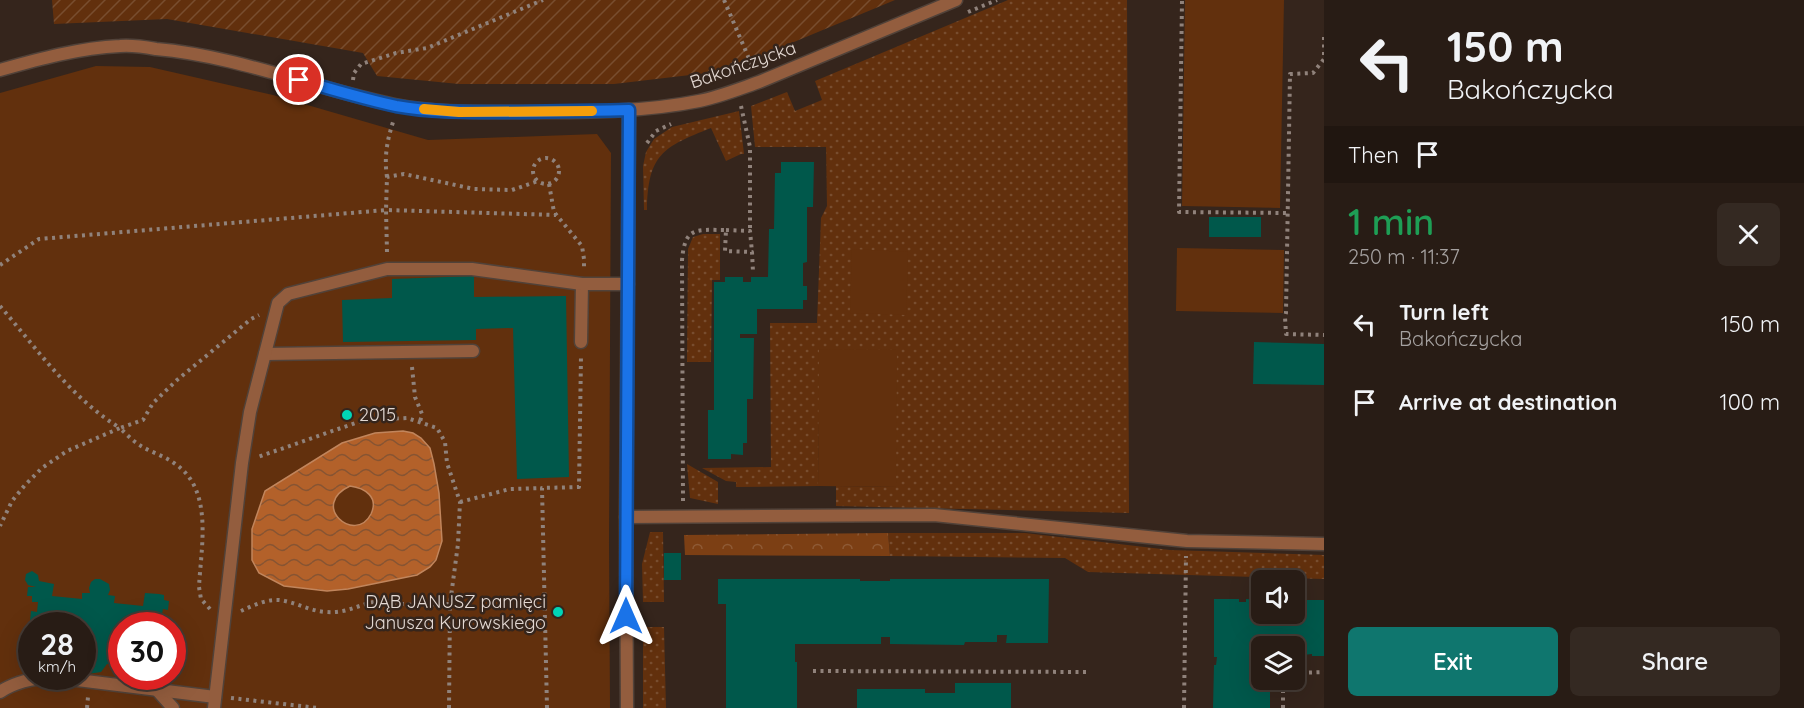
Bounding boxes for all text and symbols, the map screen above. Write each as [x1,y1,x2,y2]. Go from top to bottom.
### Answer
text: 150 m [1447,20,1564,73]
icon: left [1348,24,1426,102]
street label: Bakończycka [687,36,799,93]
pin [273,54,324,105]
icon: arrive [282,63,315,96]
text: Bakończycka [1447,72,1614,106]
icon: arrive [1411,138,1444,171]
text: Then [1348,141,1399,169]
text: 1 min [1348,199,1434,244]
button: close [1717,203,1780,266]
text: 250 m · 11:37 [1348,244,1460,269]
text: Turn left [1399,298,1489,326]
icon: left [1348,308,1381,341]
text: 150 m [1721,310,1780,338]
text: Bakończycka [1399,326,1522,351]
icon: arrive [1348,386,1381,419]
text: Arrive at destination [1399,388,1617,416]
text: 100 m [1720,388,1780,416]
place label: 2015 [359,403,396,426]
marker: 2015 [340,408,354,422]
map controls [1251,570,1305,690]
button: sound [1251,570,1305,624]
position arrow [594,584,658,648]
place label: DĄB JANUSZ pamięci Janusza Kurowskiego [364,590,546,634]
marker: DĄB JANUSZ pamięci Janusza Kurowskiego [551,605,565,619]
speed limit sign: 30 [108,612,186,690]
text: 28 [40,625,74,663]
button: Exit [1348,627,1558,696]
button: Share [1570,627,1780,696]
button: layers [1251,636,1305,690]
text: km/h [38,657,76,676]

